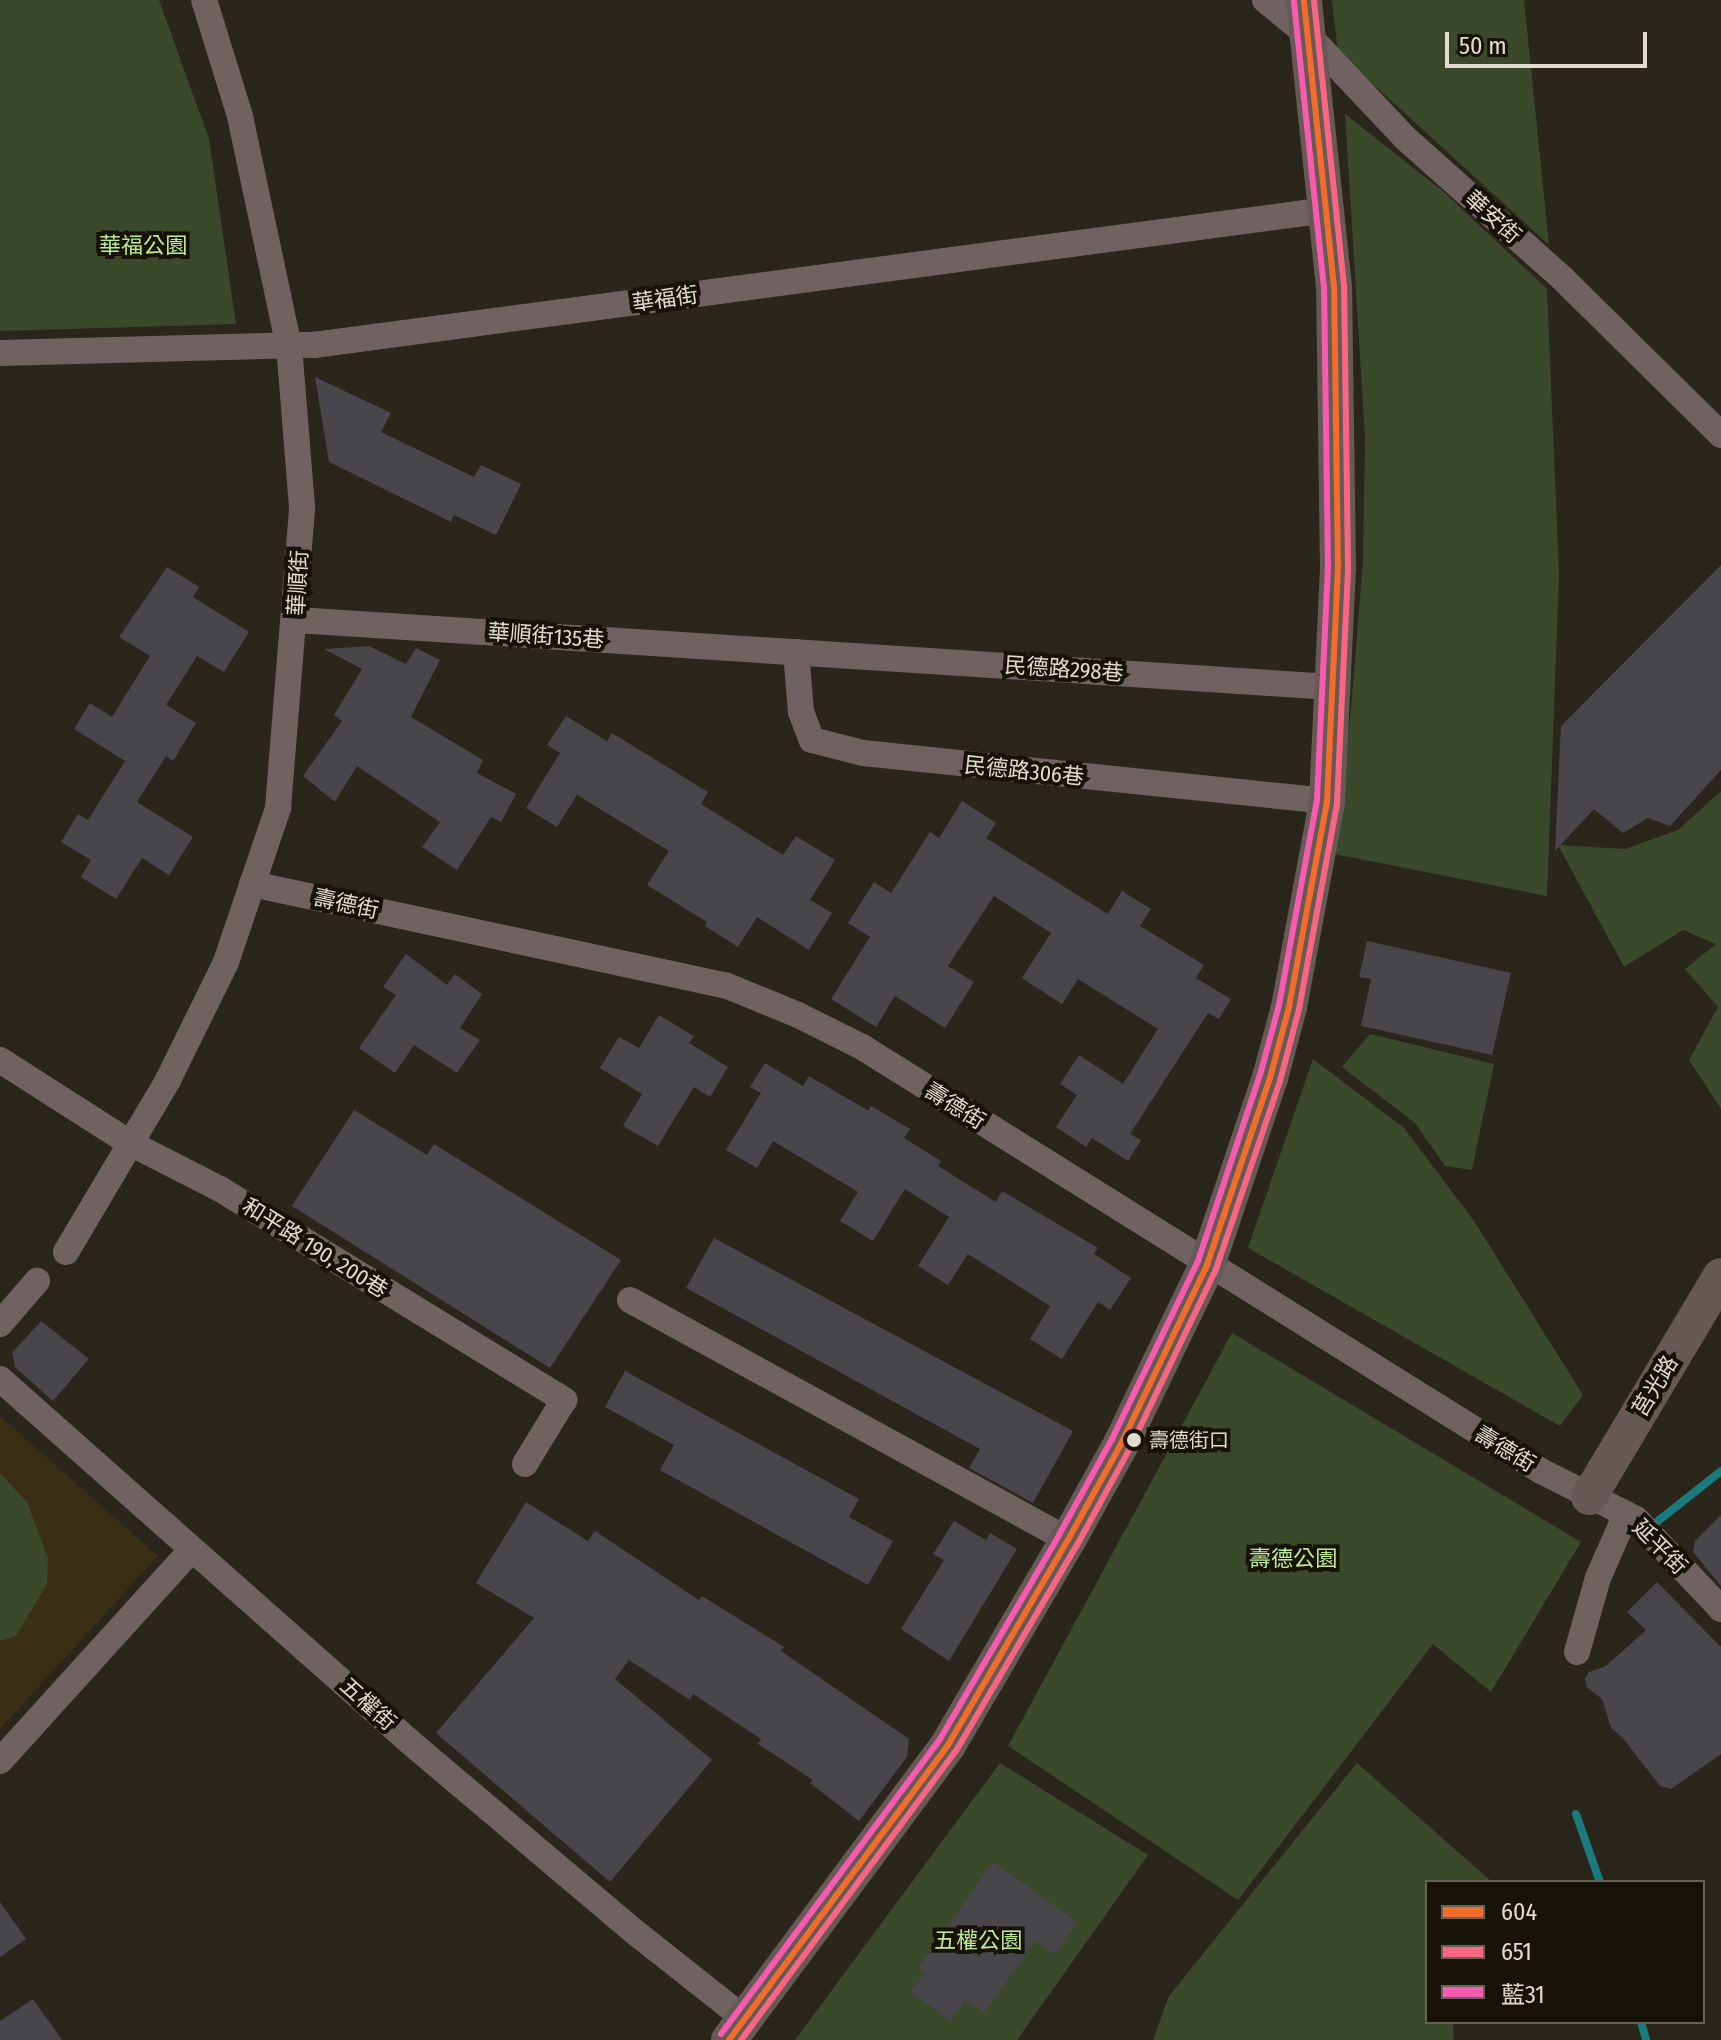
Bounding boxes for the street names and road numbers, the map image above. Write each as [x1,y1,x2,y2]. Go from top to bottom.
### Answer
street label: 華安街 [1460,185,1526,249]
street label: 華福街 [630,281,700,317]
street label: 華順街 [283,549,313,617]
street label: 華順街135巷 [487,619,605,653]
street label: 民德路298巷 [1004,652,1124,686]
street label: 民德路306巷 [963,752,1085,790]
street label: 壽德街 [311,884,381,924]
street label: 壽德街 [920,1077,990,1135]
street label: 和平路 190, 200巷 [237,1193,393,1303]
street label: 莒光路 [1627,1351,1683,1421]
street label: 壽德街 [1470,1421,1540,1477]
street label: 延平街 [1627,1514,1693,1580]
street label: 五權街 [335,1672,401,1736]

